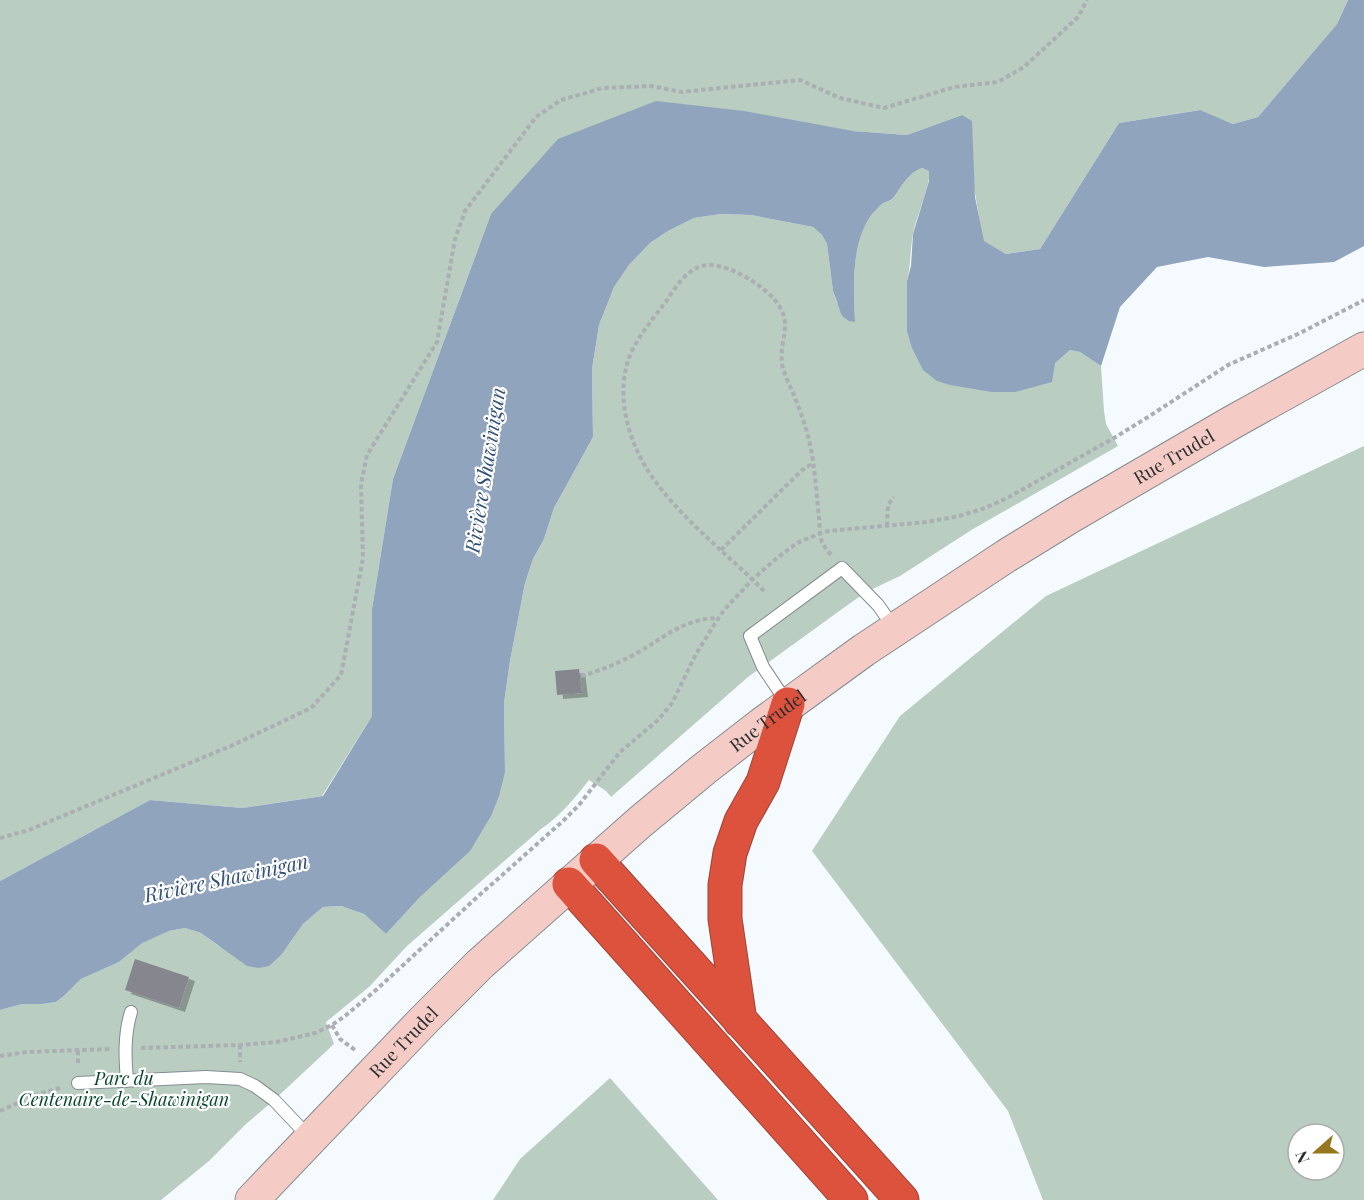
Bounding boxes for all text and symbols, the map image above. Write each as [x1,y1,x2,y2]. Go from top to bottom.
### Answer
water label: Rivière Shawinigan [457,385,510,556]
street label: Rue Trudel [1129,423,1219,489]
street label: Rue Trudel [724,684,811,757]
water label: Rivière Shawinigan [141,846,311,908]
street label: Rue Trudel [364,1001,443,1082]
park label: Parc du Centenaire-de-Shawinigan [19,1066,229,1111]
north arrow [1286,1122,1346,1182]
text: N [1289,1148,1313,1167]

